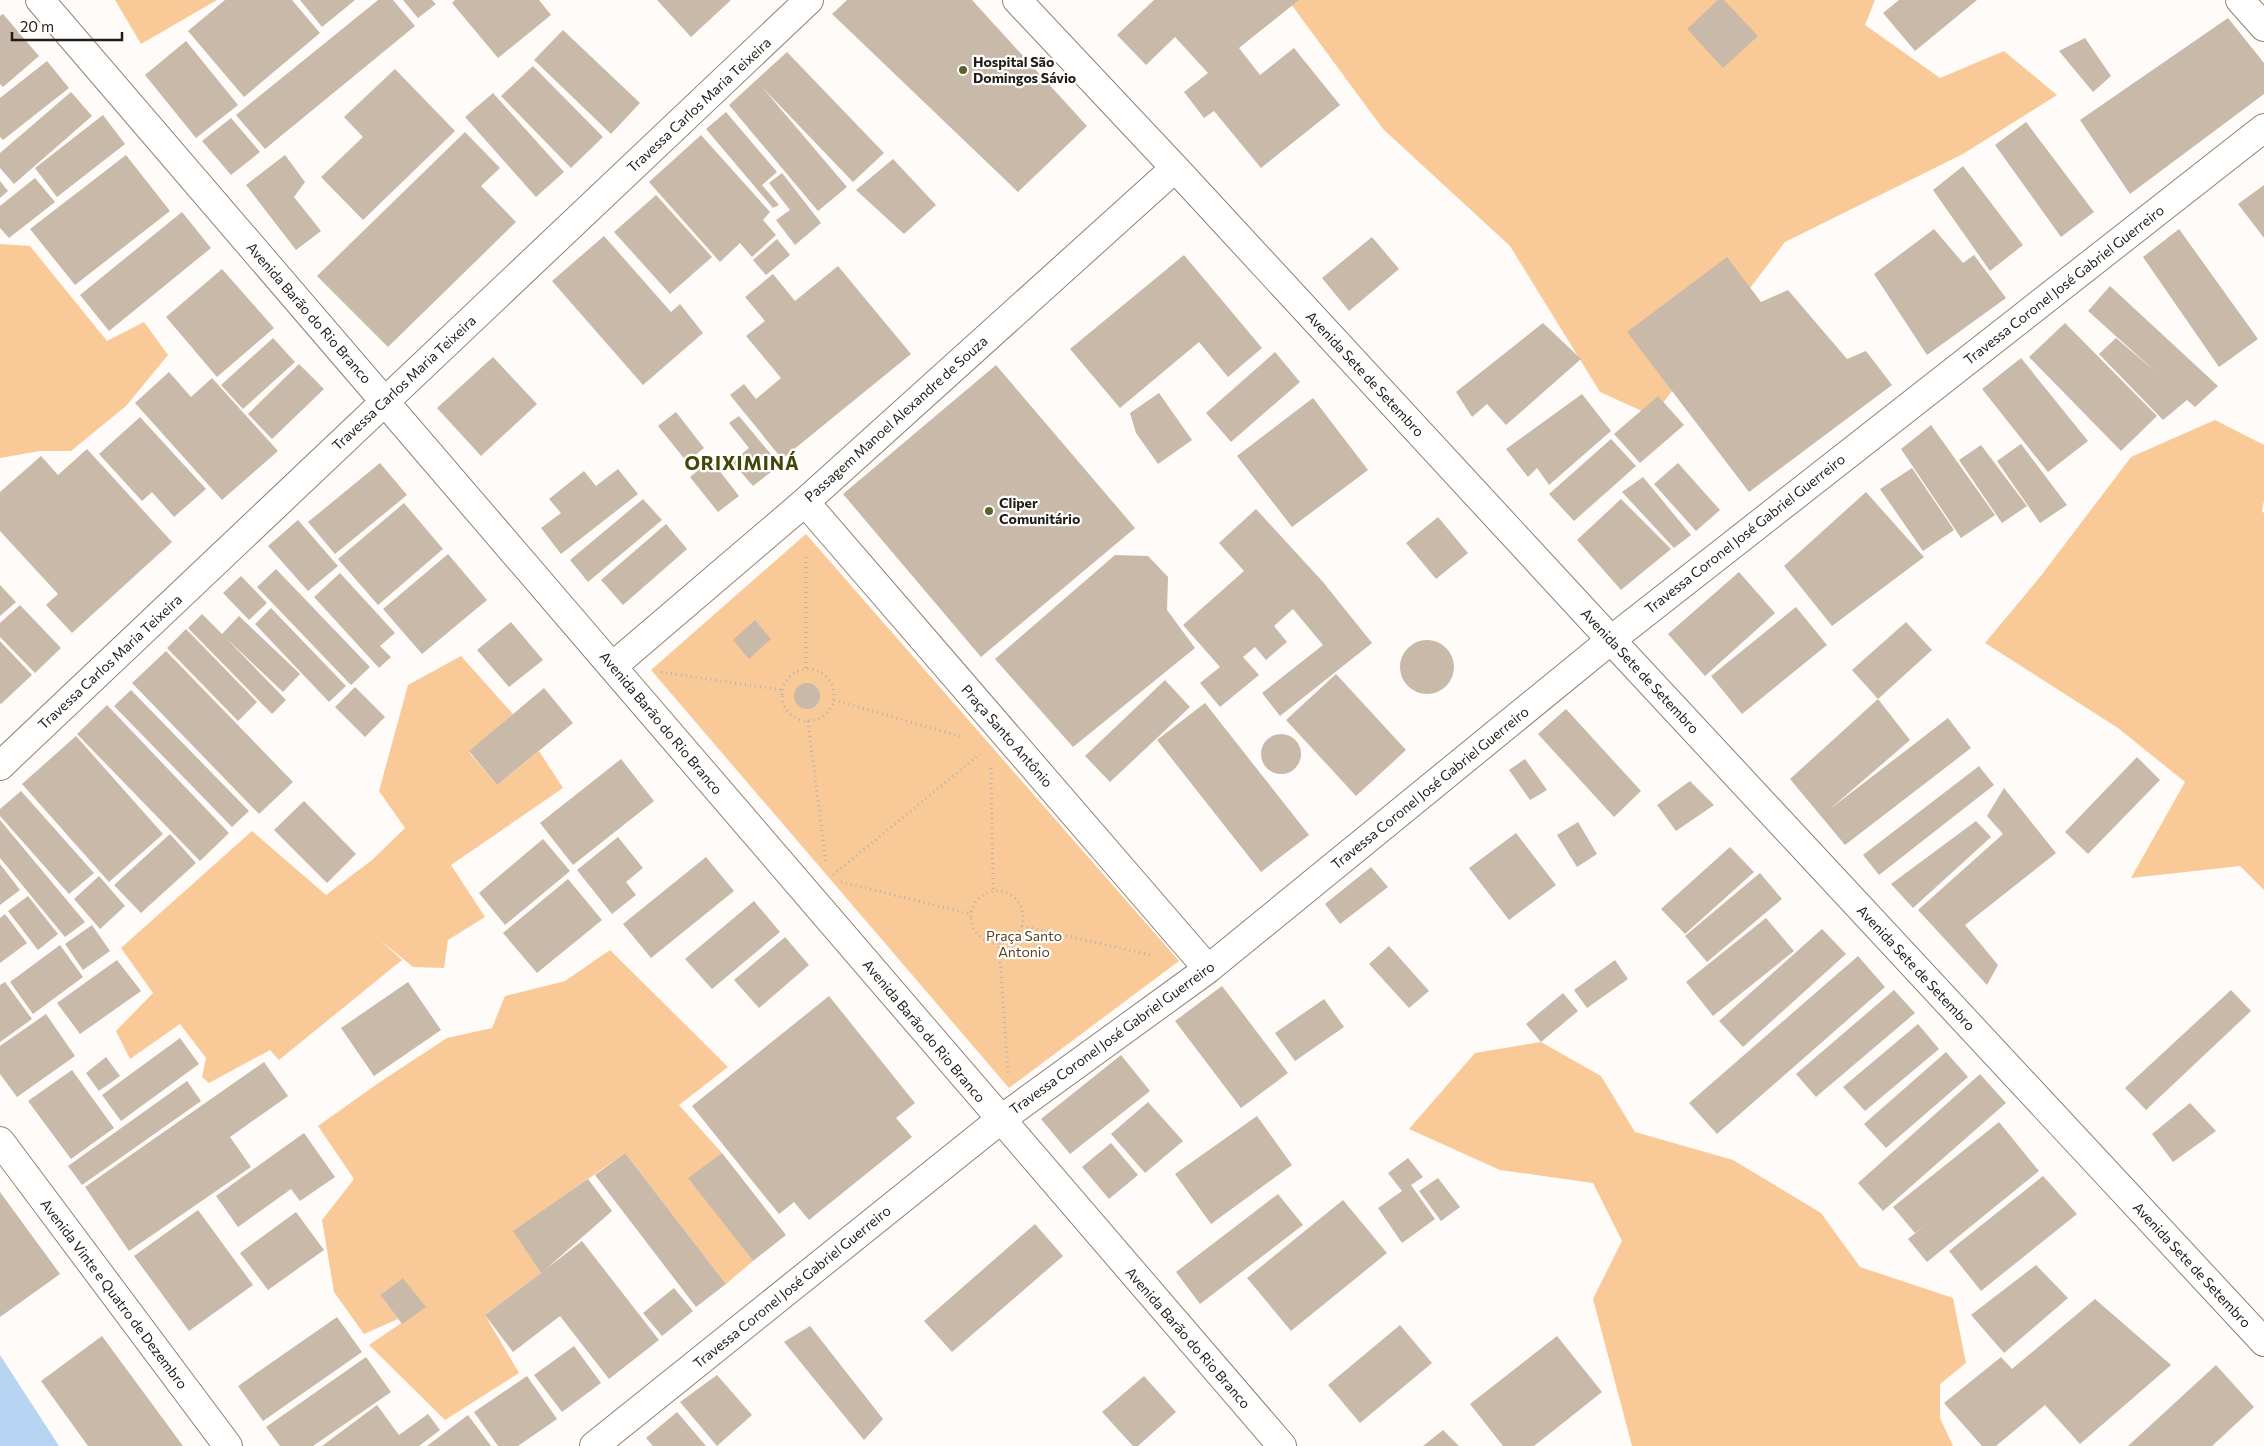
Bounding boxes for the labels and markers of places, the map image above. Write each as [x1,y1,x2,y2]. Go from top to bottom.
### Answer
place label: Hospital São Domingos Sávio [973,53,1076,86]
marker: Hospital São Domingos Sávio [957,64,969,76]
place label: Cliper Comunitário [999,494,1080,527]
marker: Cliper Comunitário [983,505,995,517]

